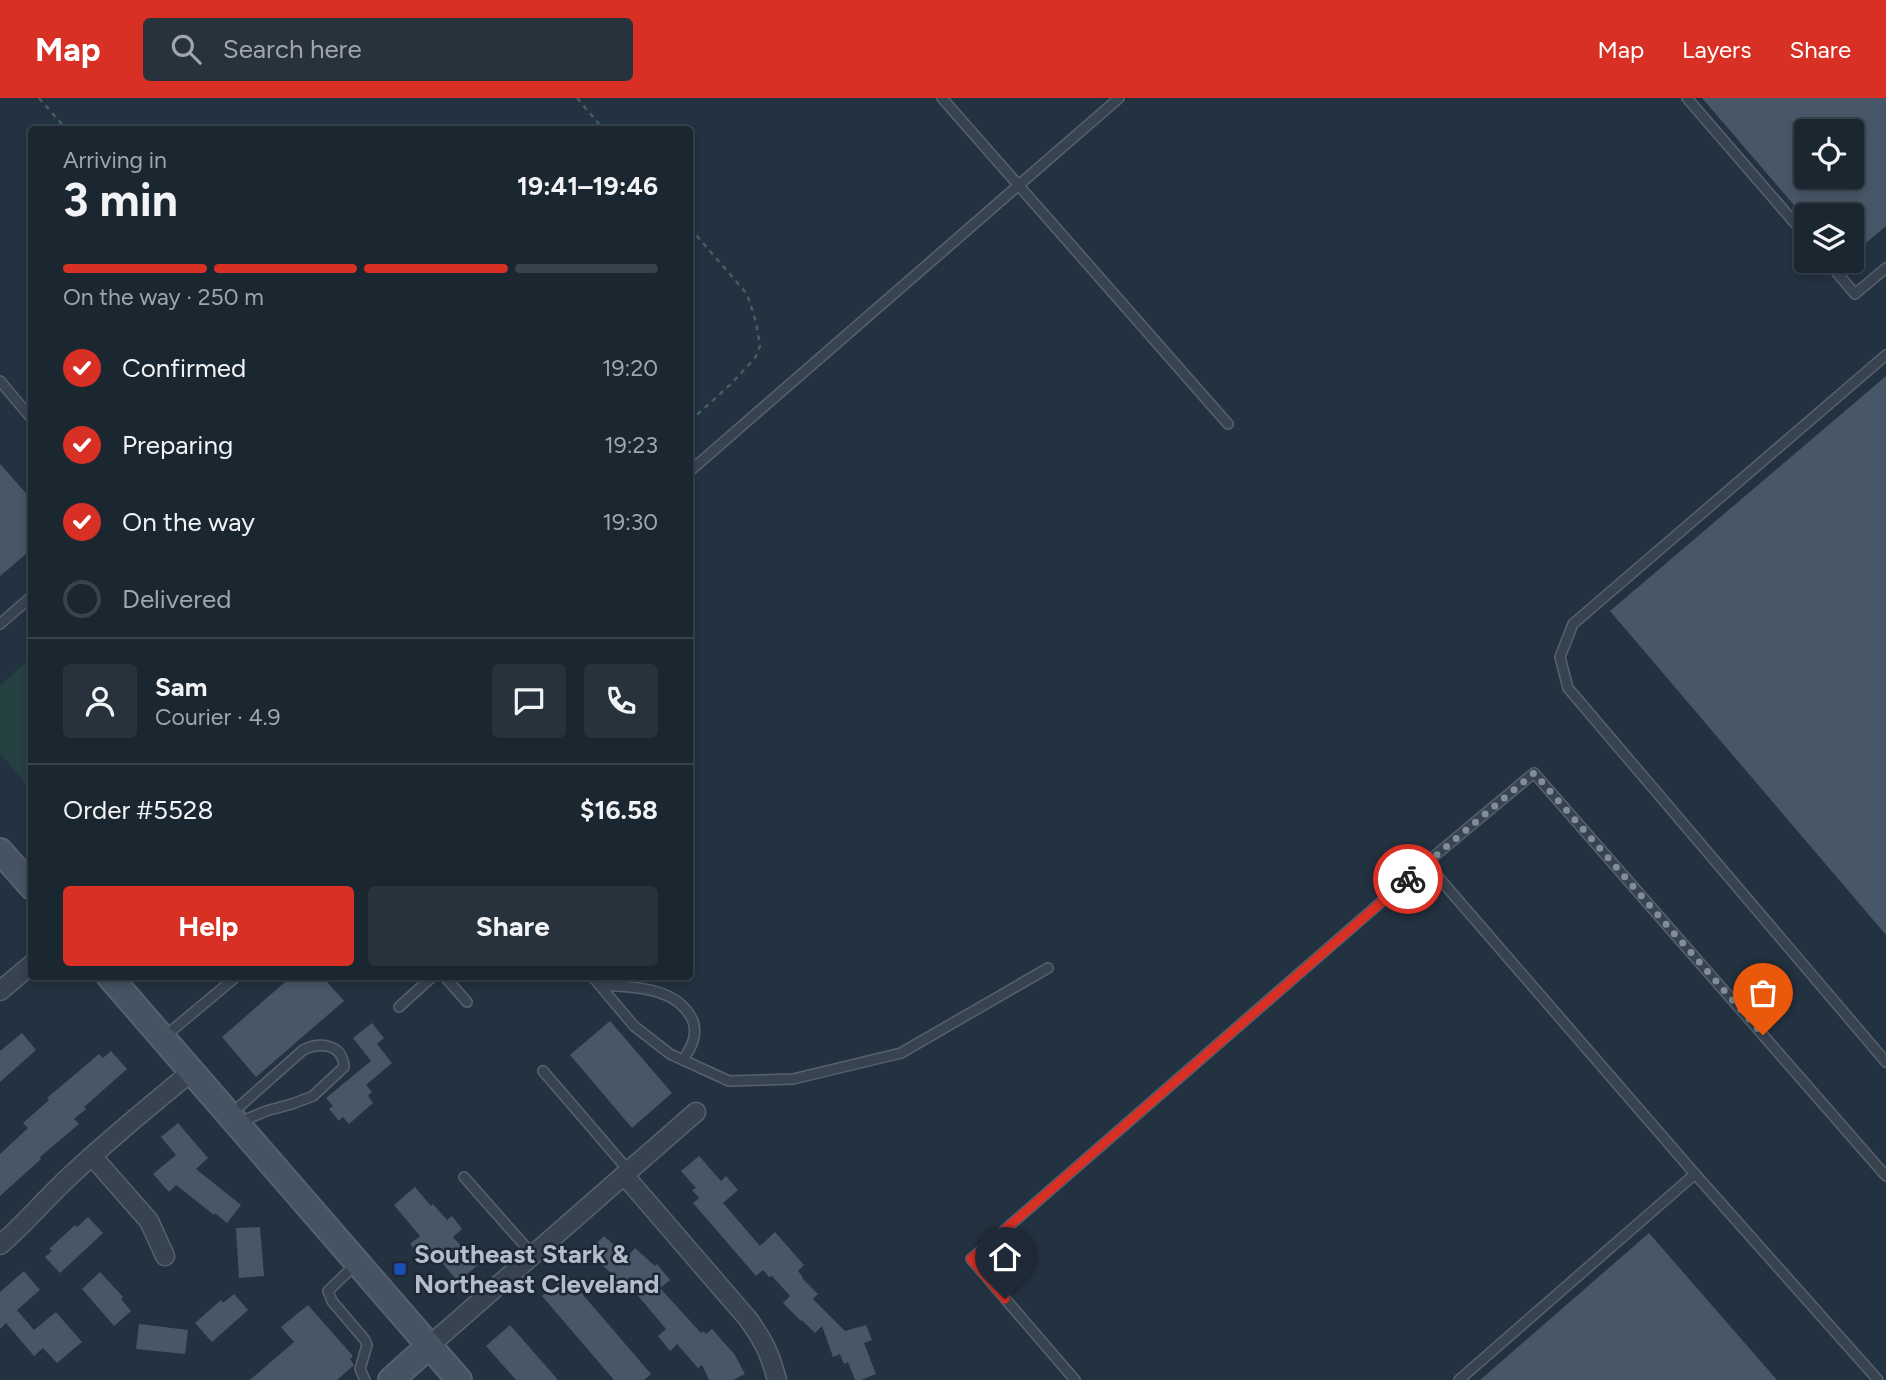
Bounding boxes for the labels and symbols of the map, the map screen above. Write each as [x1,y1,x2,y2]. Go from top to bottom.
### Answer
courier [1373,844,1443,914]
pin [1733,963,1793,1035]
pin [975,1227,1035,1299]
place label: Southeast Stark & Northeast Cleveland [414,1238,659,1300]
marker: Southeast Stark & Northeast Cleveland [392,1261,408,1277]

